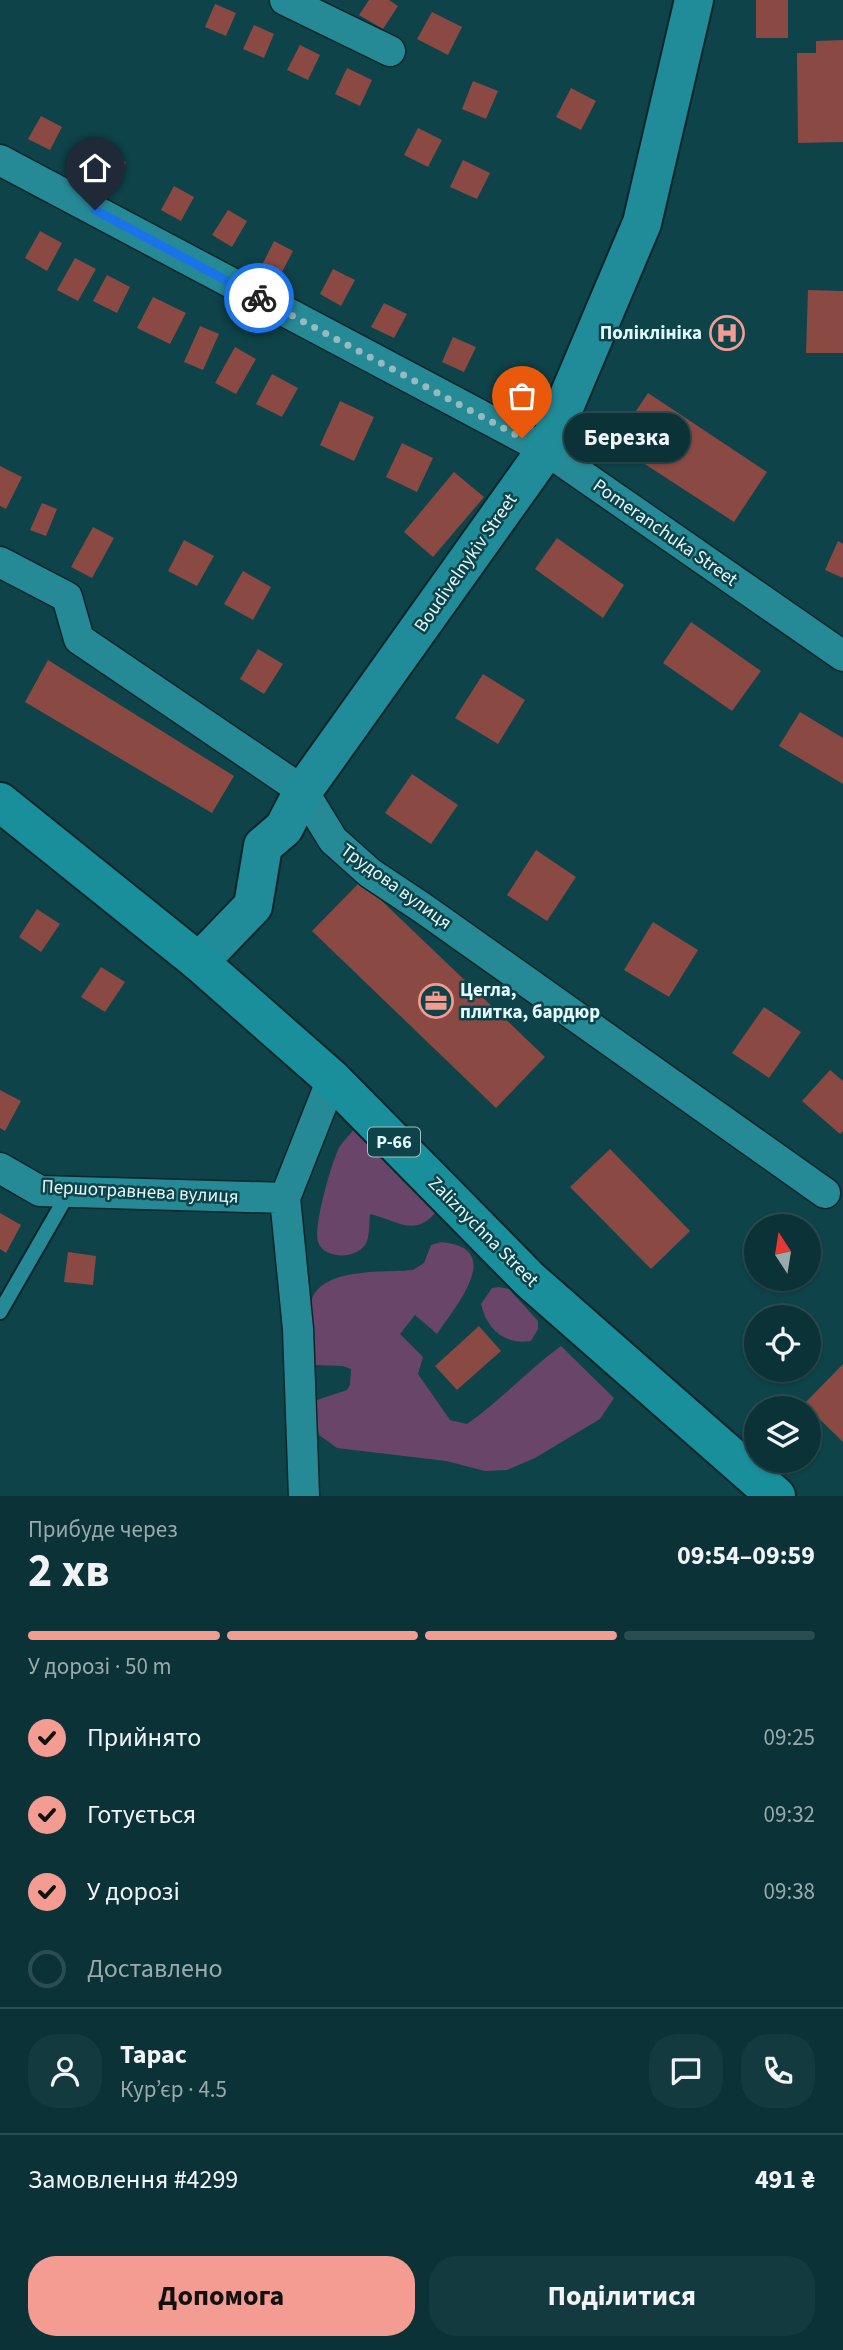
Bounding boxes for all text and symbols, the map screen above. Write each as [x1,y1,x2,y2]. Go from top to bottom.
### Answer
pin [65,138,125,210]
icon: home [76,149,114,187]
courier [224,263,294,333]
icon: bike [240,279,278,317]
hospital icon: Поліклініка [708,314,746,352]
place label: Поліклініка [600,320,702,347]
pin [492,366,552,438]
icon: bag [503,377,541,415]
callout: Березка [564,414,690,462]
text: Березка [584,421,670,454]
street label: Pomeranchuka Street [587,473,743,594]
street label: Boudivelnykiv Street [408,488,524,638]
street label: Трудова вулиця [335,837,457,937]
place label: Цегла, плитка, бардюр [460,977,600,1026]
office icon: Цегла, плитка, бардюр [417,982,455,1020]
road number: Р-66 [368,1128,420,1156]
street label: Zaliznychna Street [422,1171,545,1294]
street label: Першотравнева вулиця [41,1173,239,1211]
north arrow [744,1214,821,1292]
map controls [744,1214,821,1473]
button: locate [744,1305,821,1382]
button: layers [744,1396,821,1473]
text: Прибуде через [28,1513,178,1546]
text: 09:54–09:59 [677,1537,815,1574]
text: 2 хв [28,1539,109,1604]
text: У дорозі · 50 m [28,1650,172,1683]
icon: check [28,1719,66,1757]
text: Прийнято [87,1719,201,1756]
text: 09:25 [764,1721,815,1754]
icon: check [28,1796,66,1834]
text: Готується [87,1796,196,1833]
text: 09:32 [764,1798,815,1831]
icon: check [28,1873,66,1911]
text: У дорозі [87,1873,180,1910]
text: 09:38 [764,1875,815,1908]
text: Доставлено [87,1950,223,1987]
button: person [28,2034,102,2108]
button: chat [649,2034,723,2108]
button: phone [741,2034,815,2108]
text: Тарас [120,2036,187,2073]
text: Кур’єр · 4.5 [120,2073,227,2106]
text: Замовлення #4299 [28,2161,238,2198]
text: 491 ₴ [755,2161,815,2198]
button: Допомога [28,2256,415,2336]
button: Поділитися [429,2256,815,2336]

